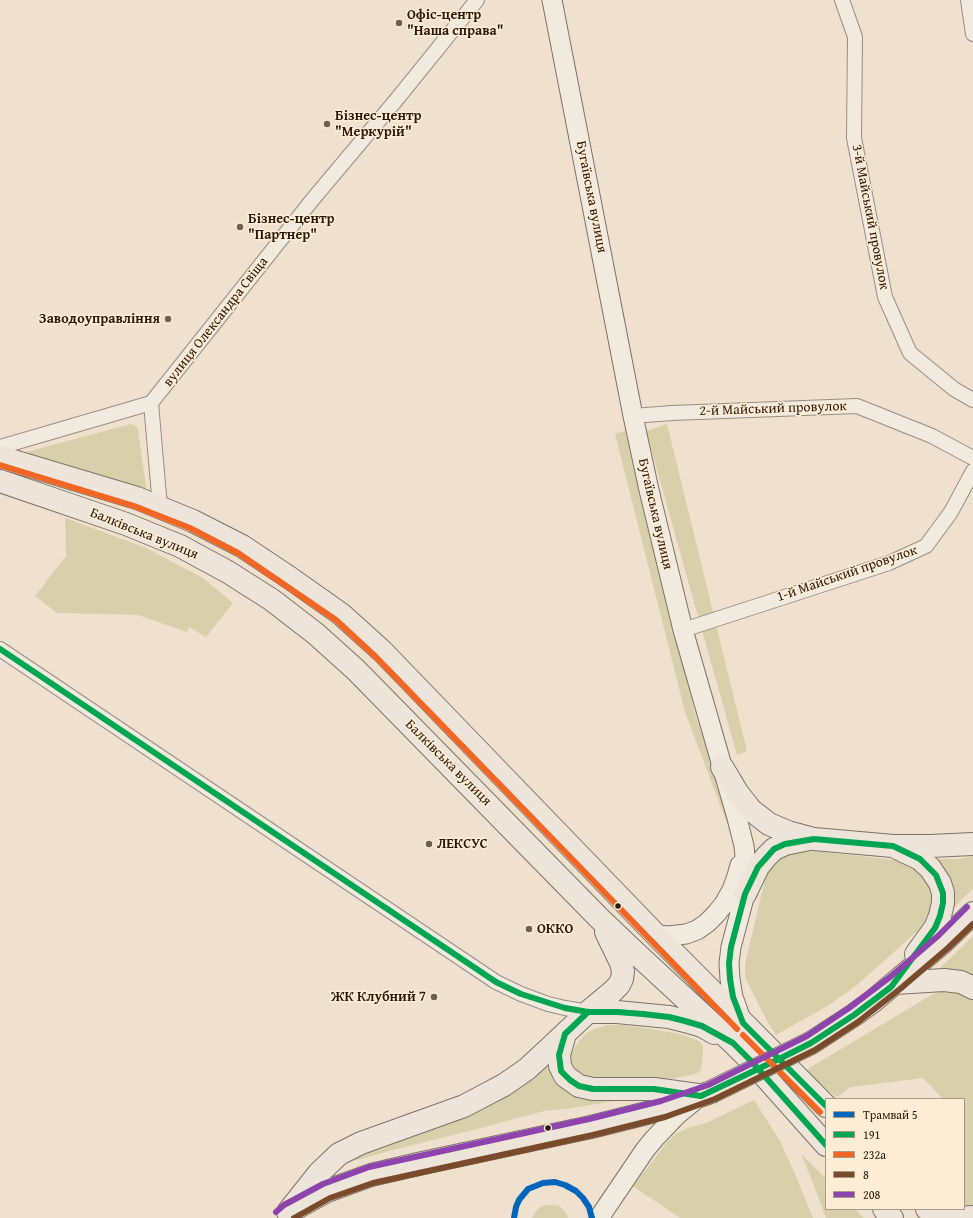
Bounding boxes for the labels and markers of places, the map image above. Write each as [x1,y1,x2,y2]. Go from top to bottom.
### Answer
place label: Офіс-центр "Наша справа" [407,7,504,40]
marker: Офіс-центр "Наша справа" [394,18,404,28]
place label: Бізнес-центр "Меркурій" [335,108,421,140]
marker: Бізнес-центр "Меркурій" [322,119,332,129]
place label: Бізнес-центр "Партнер" [248,211,334,244]
marker: Бізнес-центр "Партнер" [235,222,245,232]
place label: Заводоуправління [39,311,160,327]
marker: Заводоуправління [163,314,173,324]
place label: ЛЕКСУС [437,836,488,852]
marker: ЛЕКСУС [424,839,434,849]
unlabelled marker [613,901,623,911]
place label: ОККО [537,921,573,937]
marker: ОККО [524,924,534,934]
place label: ЖК Клубний 7 [331,989,426,1005]
marker: ЖК Клубний 7 [429,992,439,1002]
unlabelled marker [543,1123,553,1133]

